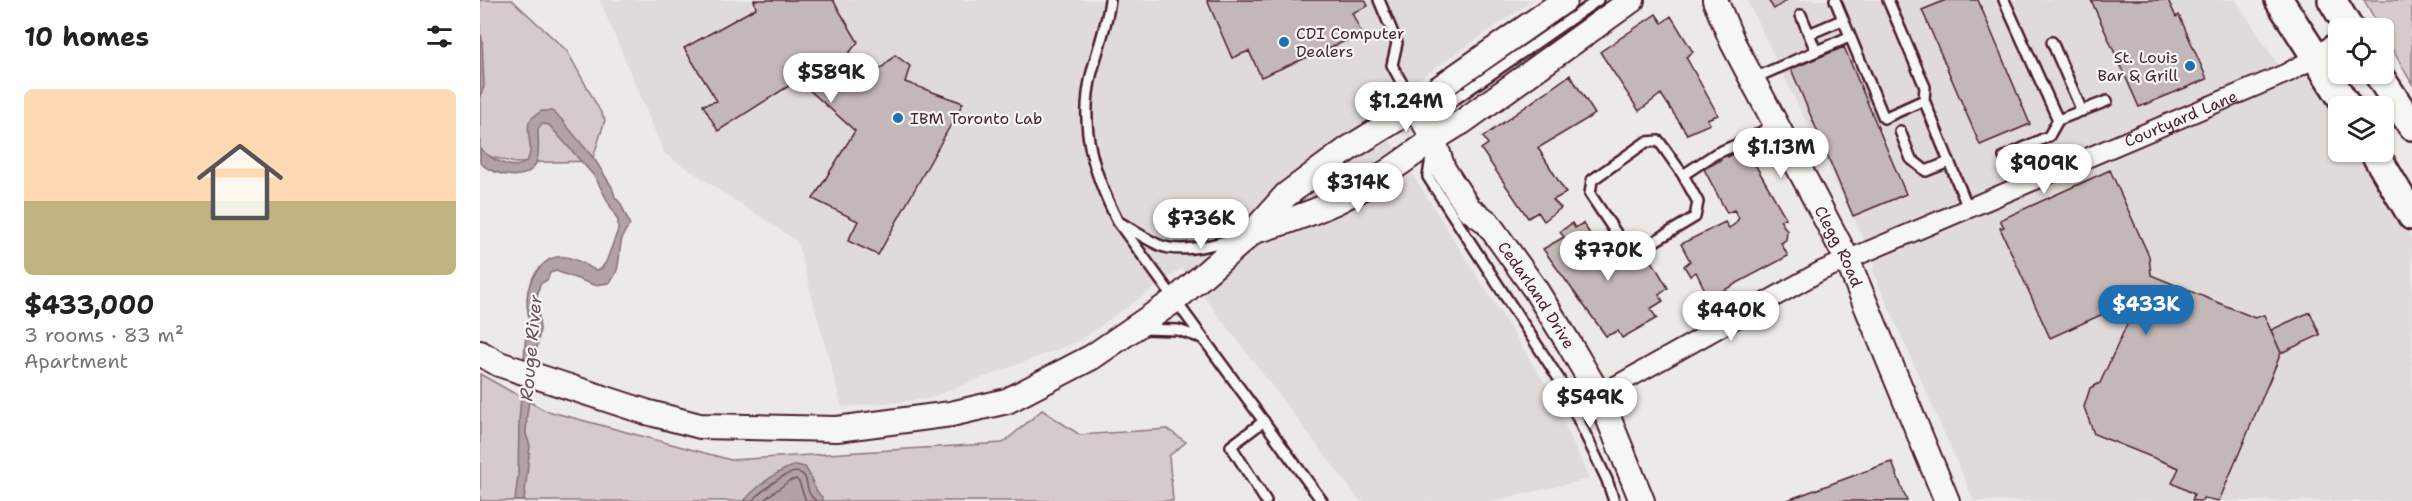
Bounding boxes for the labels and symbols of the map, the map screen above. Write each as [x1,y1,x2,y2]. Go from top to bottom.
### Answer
place label: CDI Computer Dealers [1296,23,1404,62]
marker: CDI Computer Dealers [1277,35,1291,49]
place label: St. Louis Bar & Grill [2097,47,2178,86]
pin: $589K [789,53,873,104]
marker: St. Louis Bar & Grill [2183,59,2197,73]
pin: $1.24M [1357,82,1455,133]
street label: Courtyard Lane [2121,85,2240,152]
place label: IBM Toronto Lab [910,108,1043,129]
marker: IBM Toronto Lab [891,111,905,125]
pin: $1.13M [1732,128,1830,179]
pin: $909K [2002,144,2086,195]
pin: $314K [1316,163,1400,214]
pin: $736K [1159,199,1243,250]
street label: Clegg Road [1810,202,1867,290]
pin: $770K [1566,231,1650,282]
street label: Cedarland Drive [1493,237,1580,353]
pin: $433K [2104,285,2188,336]
pin: $440K [1689,291,1773,342]
water label: Rouge River [514,293,548,402]
pin: $549K [1548,378,1632,429]

